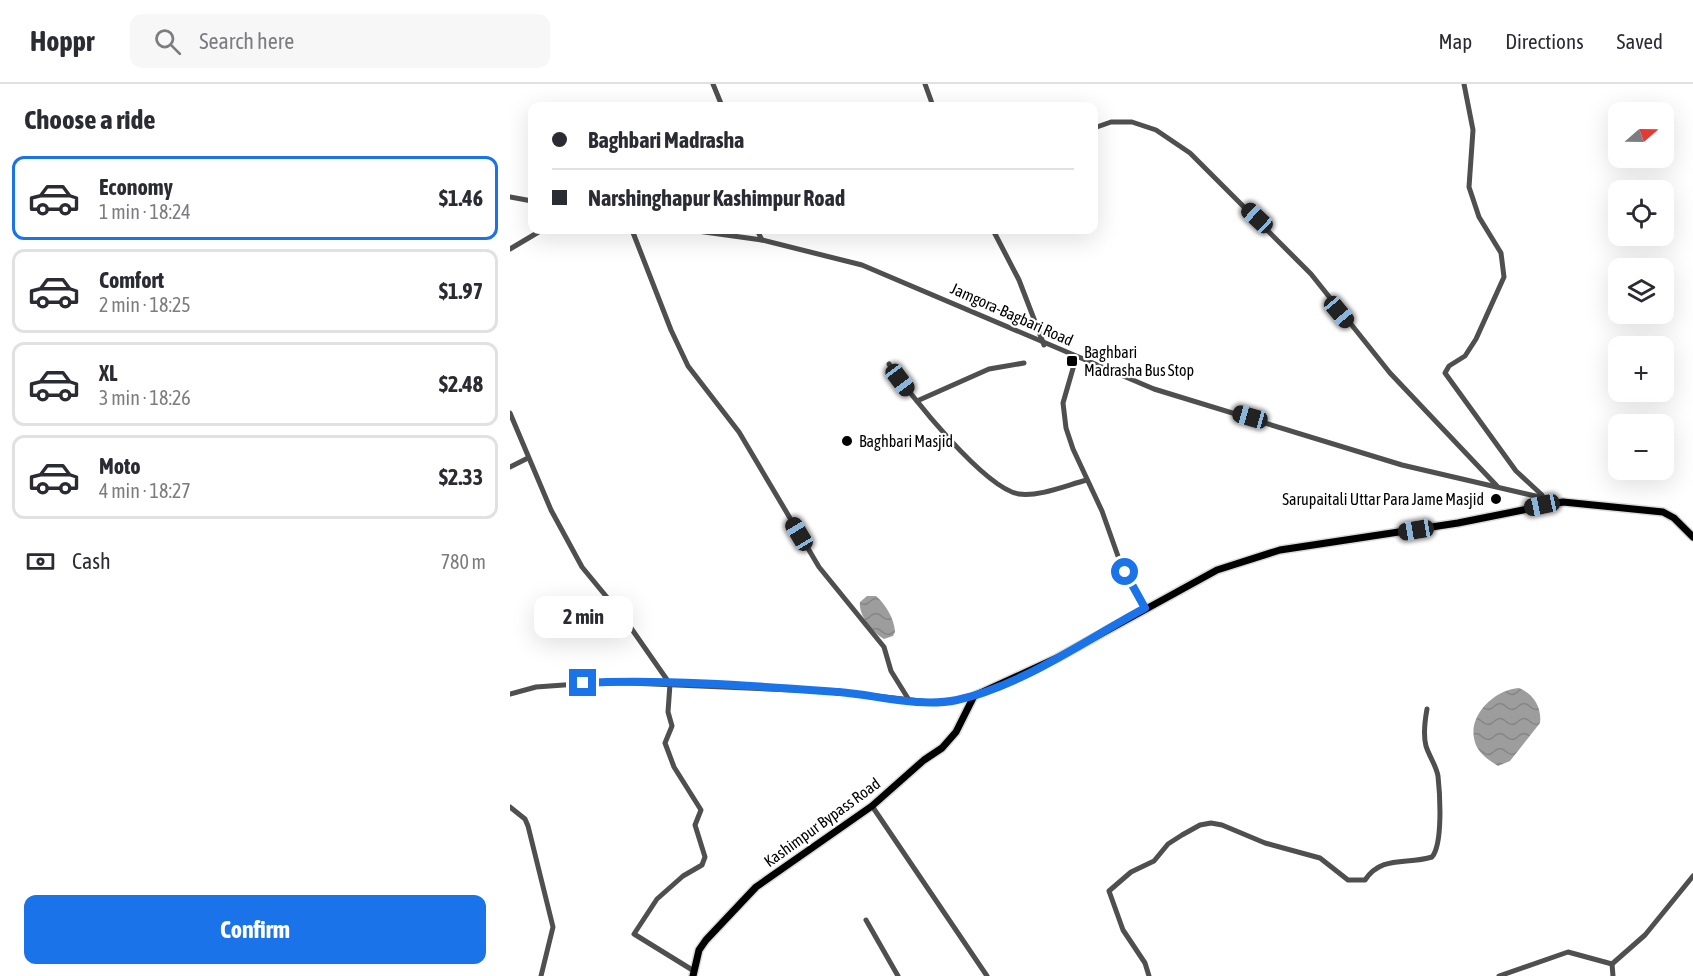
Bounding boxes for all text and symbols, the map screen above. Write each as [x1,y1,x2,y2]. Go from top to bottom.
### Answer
search box [130,14,550,68]
text: Hoppr [30,25,94,57]
icon: search [151,25,184,58]
text: Search here [199,28,294,54]
text: Map [1438,29,1472,53]
text: Directions [1505,29,1584,53]
text: Saved [1617,29,1663,53]
north arrow [1608,102,1674,168]
map controls [1608,102,1674,480]
text: Choose a ride [24,104,156,135]
text: Baghbari Madrasha [588,127,744,153]
icon: car [27,171,81,225]
text: Economy [99,174,173,200]
button: locate [1608,180,1674,246]
text: $1.46 [439,185,483,211]
text: Narshinghapur Kashimpur Road [588,185,845,211]
car [1238,199,1276,237]
text: 1 min · 18:24 [99,200,191,223]
button: layers [1608,258,1674,324]
icon: car [27,264,81,318]
text: Comfort [99,267,164,293]
text: $1.97 [439,278,483,304]
street label: Jamgora-Bagbari Road [948,279,1076,350]
car [1321,292,1357,332]
text: 2 min · 18:25 [99,293,191,316]
button: + [1608,336,1674,402]
place label: Baghbari Madrasha Bus Stop [1084,343,1194,380]
marker: Baghbari Madrasha Bus Stop [1065,354,1079,368]
icon: car [27,357,81,411]
text: XL [99,360,117,386]
car [882,360,918,400]
text: $2.48 [439,371,483,397]
text: 3 min · 18:26 [99,386,191,409]
car [1230,403,1270,431]
button: − [1608,414,1674,480]
place label: Baghbari Masjid [859,432,953,451]
marker: Baghbari Masjid [840,434,854,448]
icon: car [27,450,81,504]
text: Moto [99,453,141,479]
text: $2.33 [439,464,483,490]
text: 4 min · 18:27 [99,479,191,502]
place label: Sarupaitali Uttar Para Jame Masjid [1282,490,1484,509]
marker: Sarupaitali Uttar Para Jame Masjid [1489,492,1503,506]
car [1523,492,1561,518]
car [782,514,816,554]
car [1397,518,1435,542]
icon: cash [24,545,57,578]
text: Cash [72,548,111,574]
text: 780 m [441,550,486,573]
route start [1111,558,1138,585]
callout: 2 min [533,596,632,638]
text: 2 min [563,605,604,628]
route end [569,669,596,696]
street label: Kashimpur Bypass Road [760,774,884,871]
button: Confirm [24,895,486,964]

